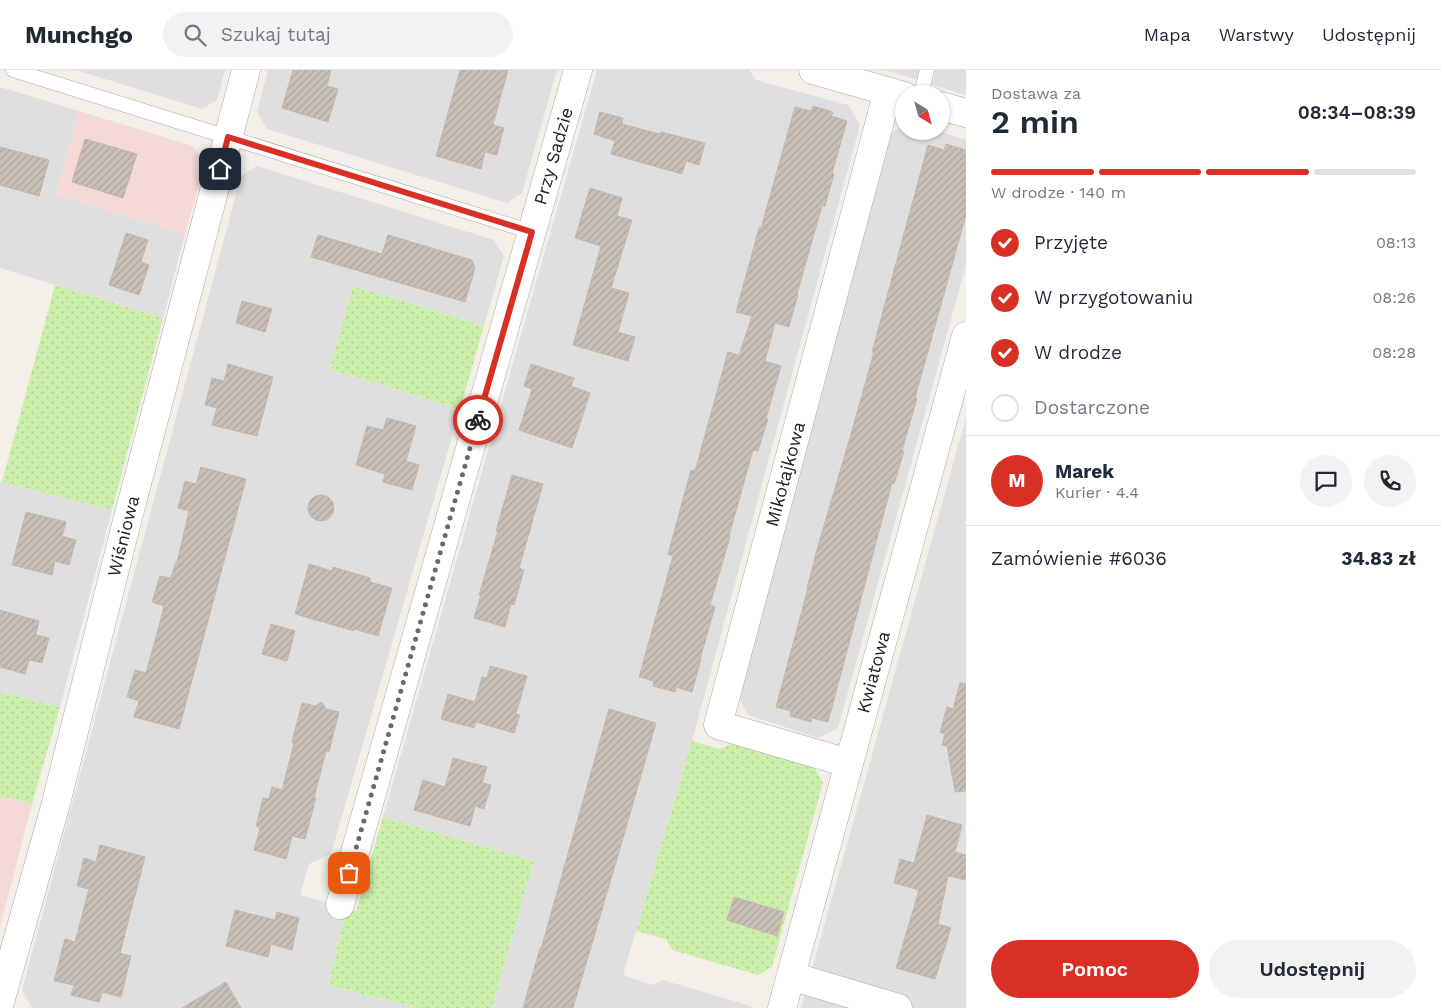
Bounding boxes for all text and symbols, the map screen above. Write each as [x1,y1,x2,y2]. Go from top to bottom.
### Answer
search box [163,12,513,57]
text: Munchgo [25,21,133,49]
icon: search [181,21,209,49]
text: Szukaj tutaj [221,23,331,46]
text: Mapa [1144,24,1191,45]
text: Warstwy [1219,24,1294,45]
text: Udostępnij [1322,24,1416,45]
text: Dostawa za [991,84,1081,103]
north arrow [895,85,950,140]
map controls [895,85,950,140]
text: 08:34–08:39 [1298,101,1416,124]
text: 2 min [991,103,1079,141]
street label: Przy Sadzie [529,105,577,207]
pin [199,148,241,190]
icon: home [206,155,234,183]
text: W drodze · 140 m [991,183,1126,202]
icon: check [991,229,1019,257]
text: Przyjęte [1034,231,1108,254]
text: 08:13 [1376,233,1416,252]
icon: check [991,284,1019,312]
text: W przygotowaniu [1034,286,1193,309]
text: 08:26 [1372,288,1416,307]
icon: check [991,339,1019,367]
text: W drodze [1034,341,1122,364]
text: 08:28 [1372,343,1416,362]
courier [453,395,503,445]
text: Dostarczone [1034,396,1150,419]
icon: bike [464,406,492,434]
street label: Mikołajkowa [761,419,809,529]
button: chat [1300,455,1352,507]
button: phone [1364,455,1416,507]
text: Marek [1055,460,1114,483]
text: M [1008,469,1026,492]
text: Kurier · 4.4 [1055,483,1139,502]
street label: Wiśniowa [103,493,143,579]
text: Zamówienie #6036 [991,547,1167,570]
text: 34.83 zł [1341,547,1416,570]
street label: Kwiatowa [852,629,894,715]
pin [328,852,370,894]
icon: bag [335,859,363,887]
button: Pomoc [991,940,1199,998]
button: Udostępnij [1209,940,1416,998]

